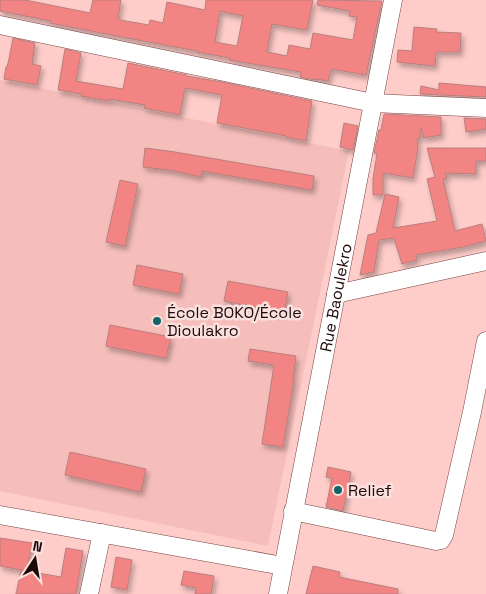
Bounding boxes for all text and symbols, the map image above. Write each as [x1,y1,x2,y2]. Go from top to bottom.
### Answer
street label: Rue Baoulekro [315,241,356,354]
place label: École BOKO/École Dioulakro [167,302,302,341]
marker: École BOKO/École Dioulakro [151,315,163,327]
place label: Relief [348,480,392,501]
marker: Relief [332,484,344,496]
north arrow [10,534,60,584]
text: N [31,537,44,556]

